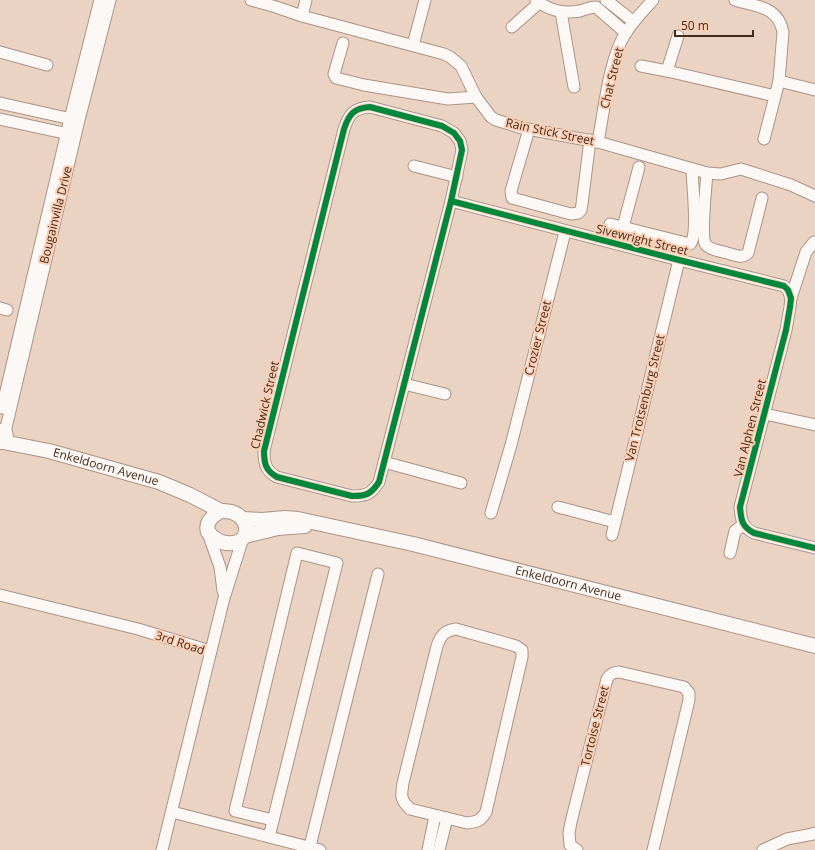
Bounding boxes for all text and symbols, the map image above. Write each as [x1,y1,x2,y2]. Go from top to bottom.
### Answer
scale bar [675,12,753,38]
text: 50 m [681,17,709,34]
street label: Chat Street [596,46,627,110]
street label: Rain Stick Street [504,114,596,149]
street label: Bougainvilla Drive [35,164,76,266]
street label: Sivewright Street [594,220,690,259]
street label: Crozier Street [520,299,555,377]
street label: Van Trotsenburg Street [621,333,668,463]
street label: Chadwick Street [246,359,283,451]
street label: Van Alphen Street [729,377,770,479]
street label: Enkeldoorn Avenue [51,444,161,490]
street label: Enkeldoorn Avenue [513,561,624,605]
street label: 3rd Road [153,627,207,658]
street label: Tortoise Street [576,684,613,768]

